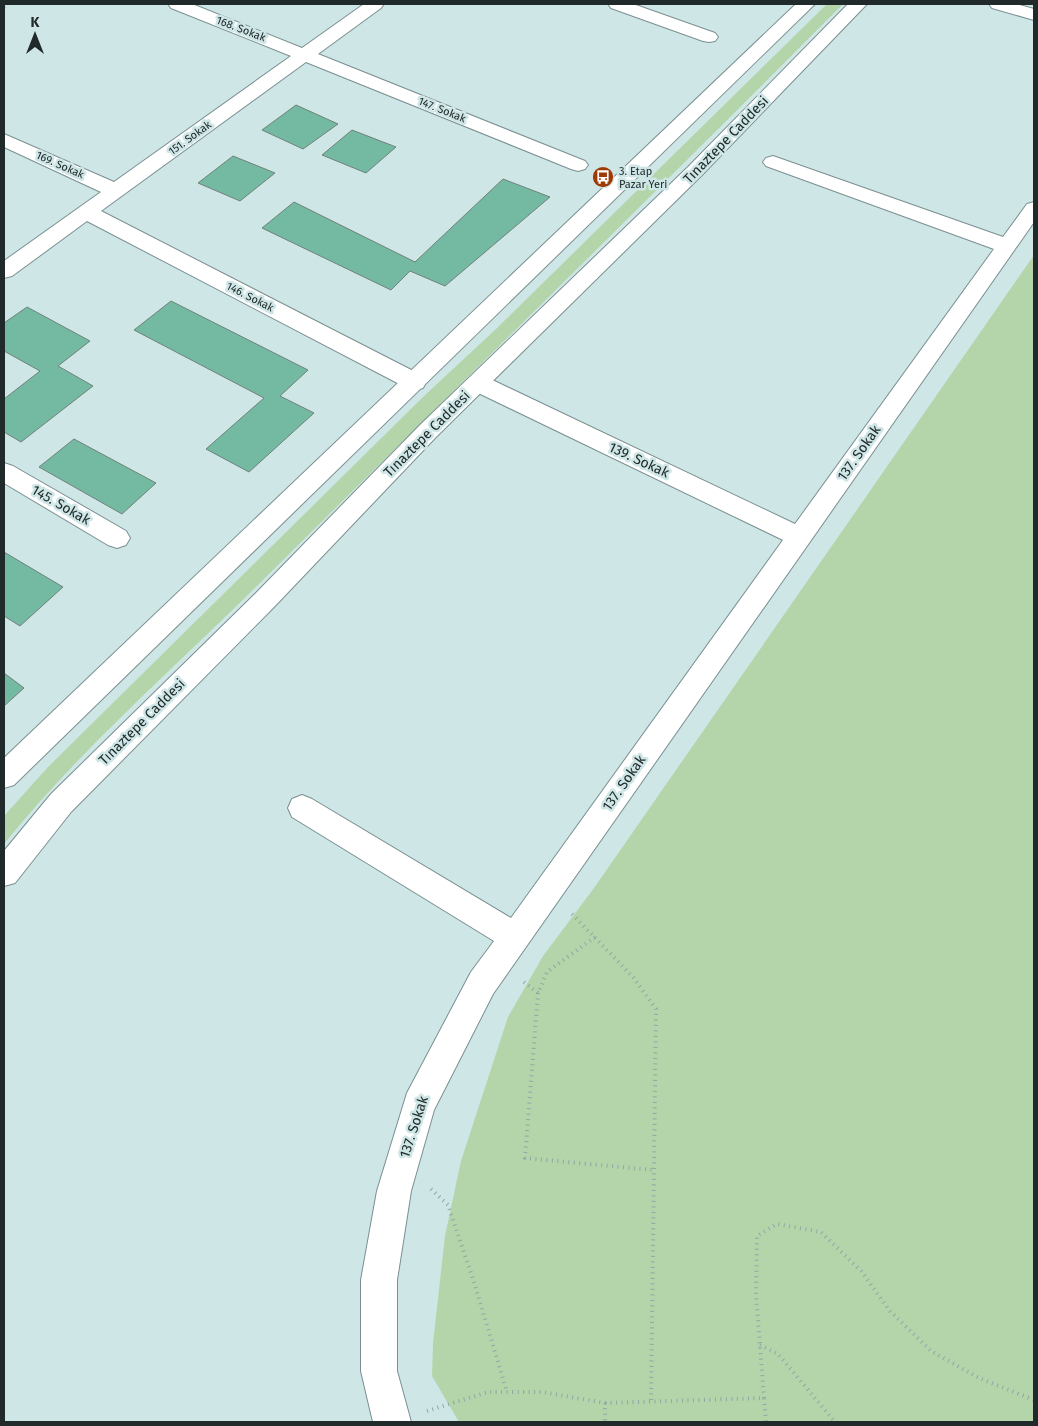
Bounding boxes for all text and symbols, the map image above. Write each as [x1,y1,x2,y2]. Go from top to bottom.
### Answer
north arrow [10,10,60,60]
text: K [31,14,41,31]
street label: 168. Sokak [215,14,268,44]
street label: Tınaztepe Caddesi [680,93,772,187]
street label: 147. Sokak [416,95,468,126]
street label: 151. Sokak [166,118,214,158]
street label: 169. Sokak [34,149,86,182]
bus stop icon: 3. Etap Pazar Yeri [591,165,615,189]
place label: 3. Etap Pazar Yeri [619,165,667,191]
street label: 146. Sokak [224,280,276,315]
street label: Tınaztepe Caddesi [380,387,474,481]
street label: 137. Sokak [834,421,885,484]
street label: 139. Sokak [606,439,673,482]
street label: 145. Sokak [29,481,94,529]
street label: Tınaztepe Caddesi [95,675,189,769]
street label: 137. Sokak [599,751,650,814]
street label: 137. Sokak [396,1093,432,1160]

